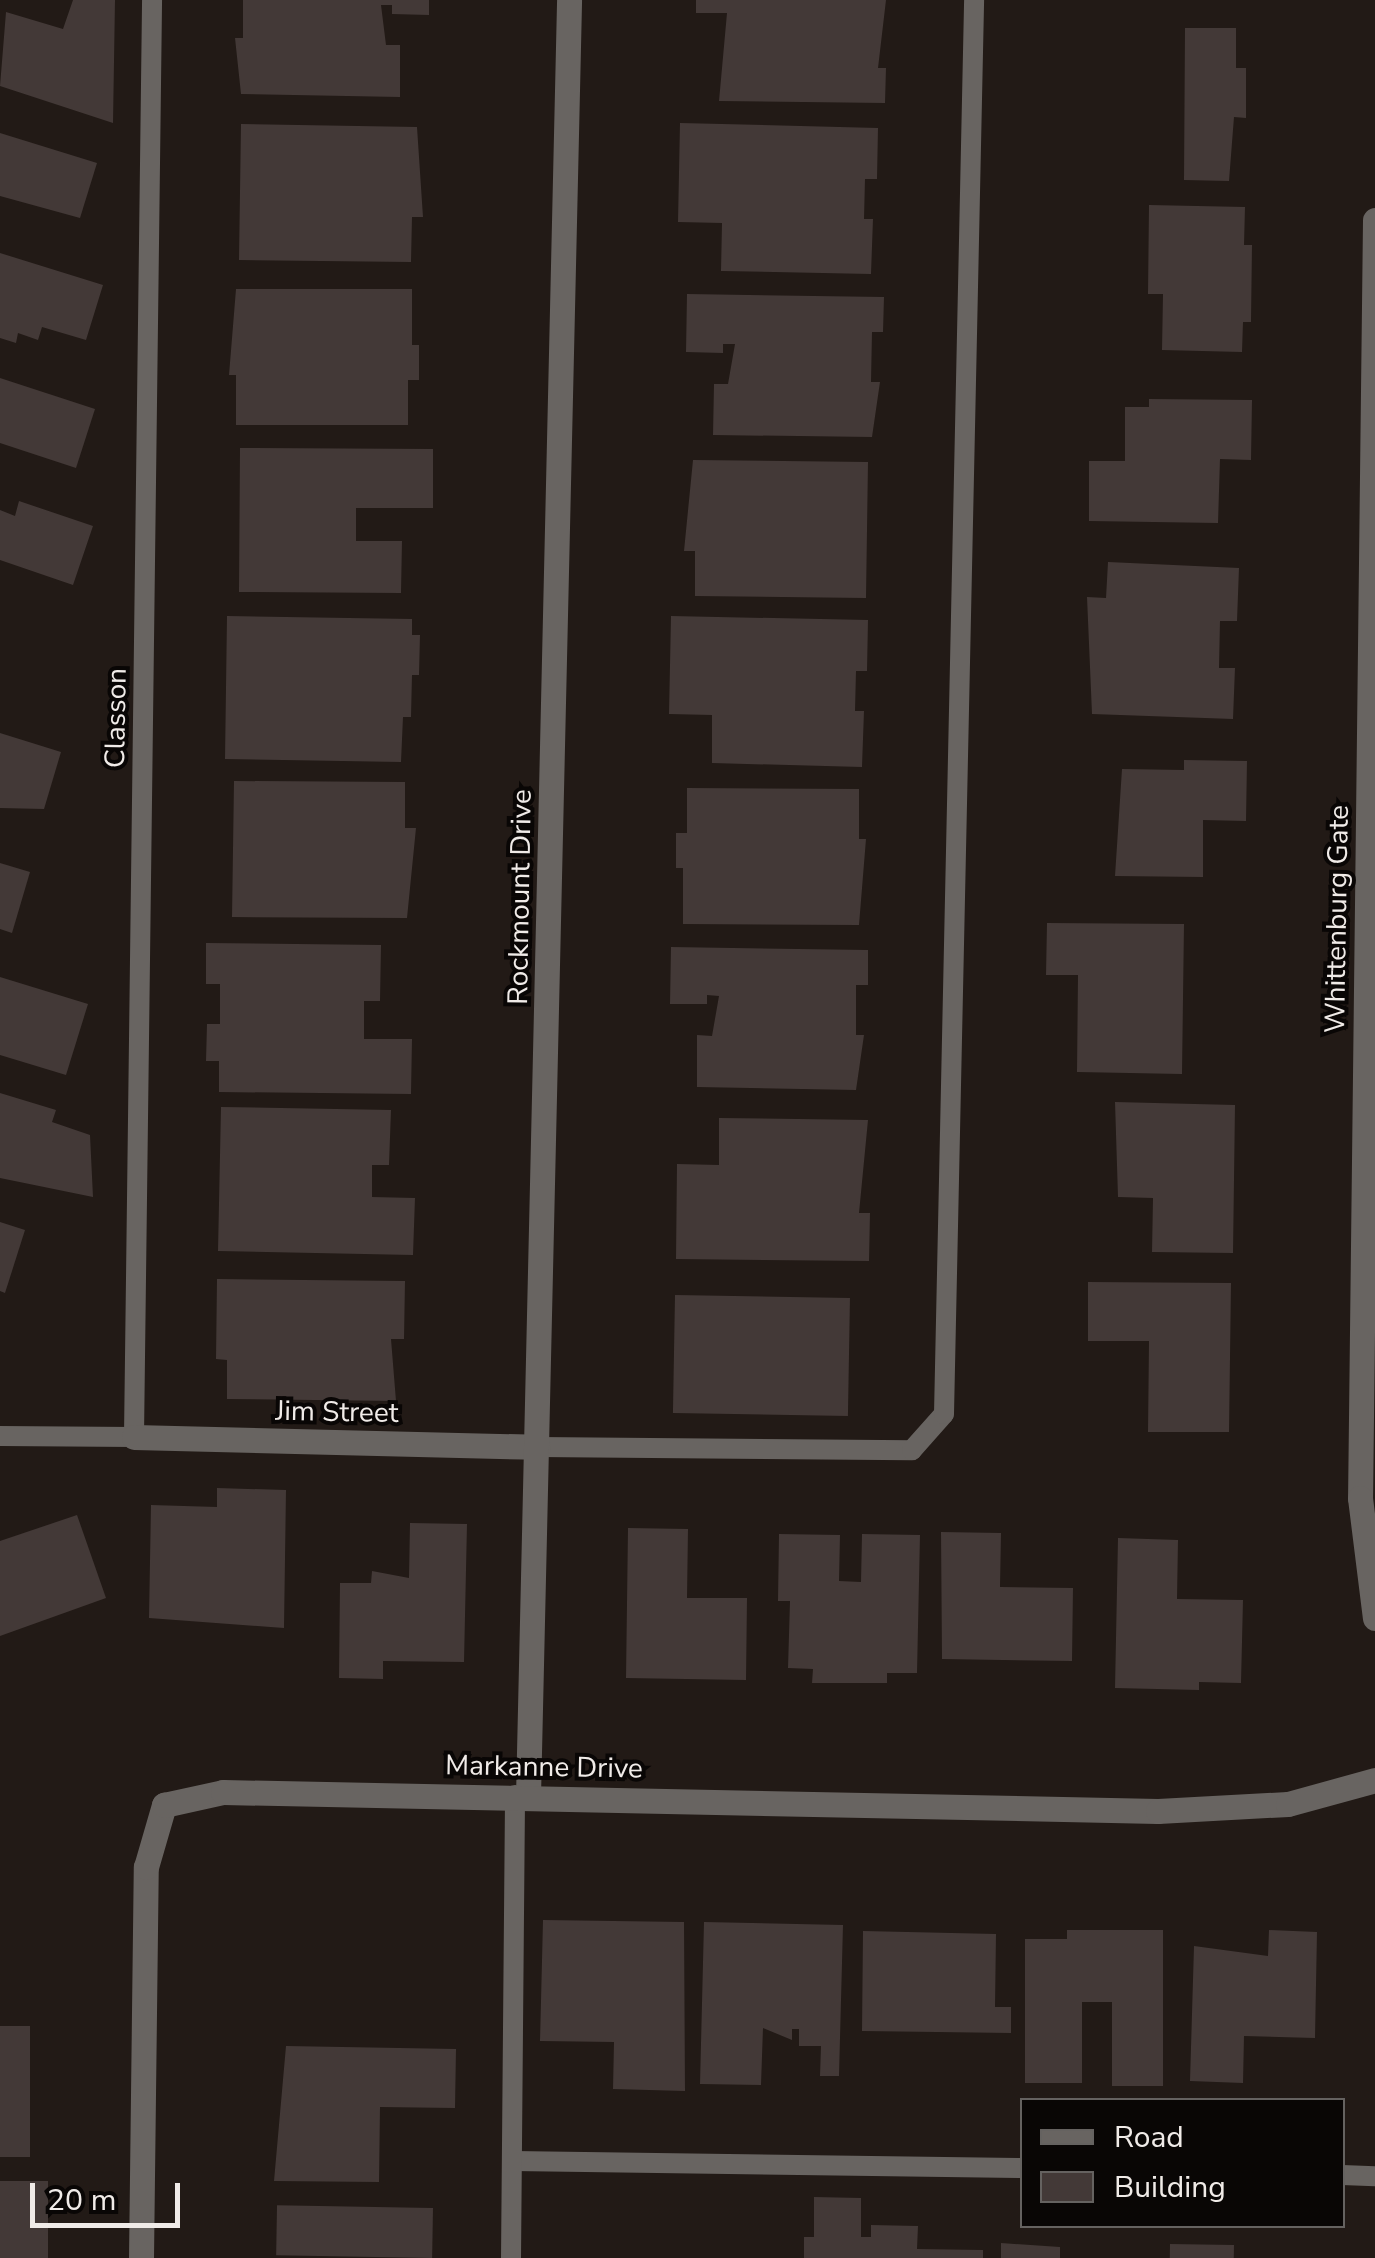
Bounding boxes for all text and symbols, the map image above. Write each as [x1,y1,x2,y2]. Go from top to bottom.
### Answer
street label: Classon [98,668,134,768]
street label: Rockmount Drive [501,789,539,1005]
street label: Whittenburg Gate [1318,805,1356,1033]
street label: Jim Street [275,1394,399,1430]
street label: Markanne Drive [445,1748,643,1786]
legend [1020,2098,1345,2228]
text: Road [1114,2117,1184,2158]
scale bar [35,2163,185,2225]
text: Building [1114,2167,1226,2208]
text: 20 m [47,2180,116,2221]

